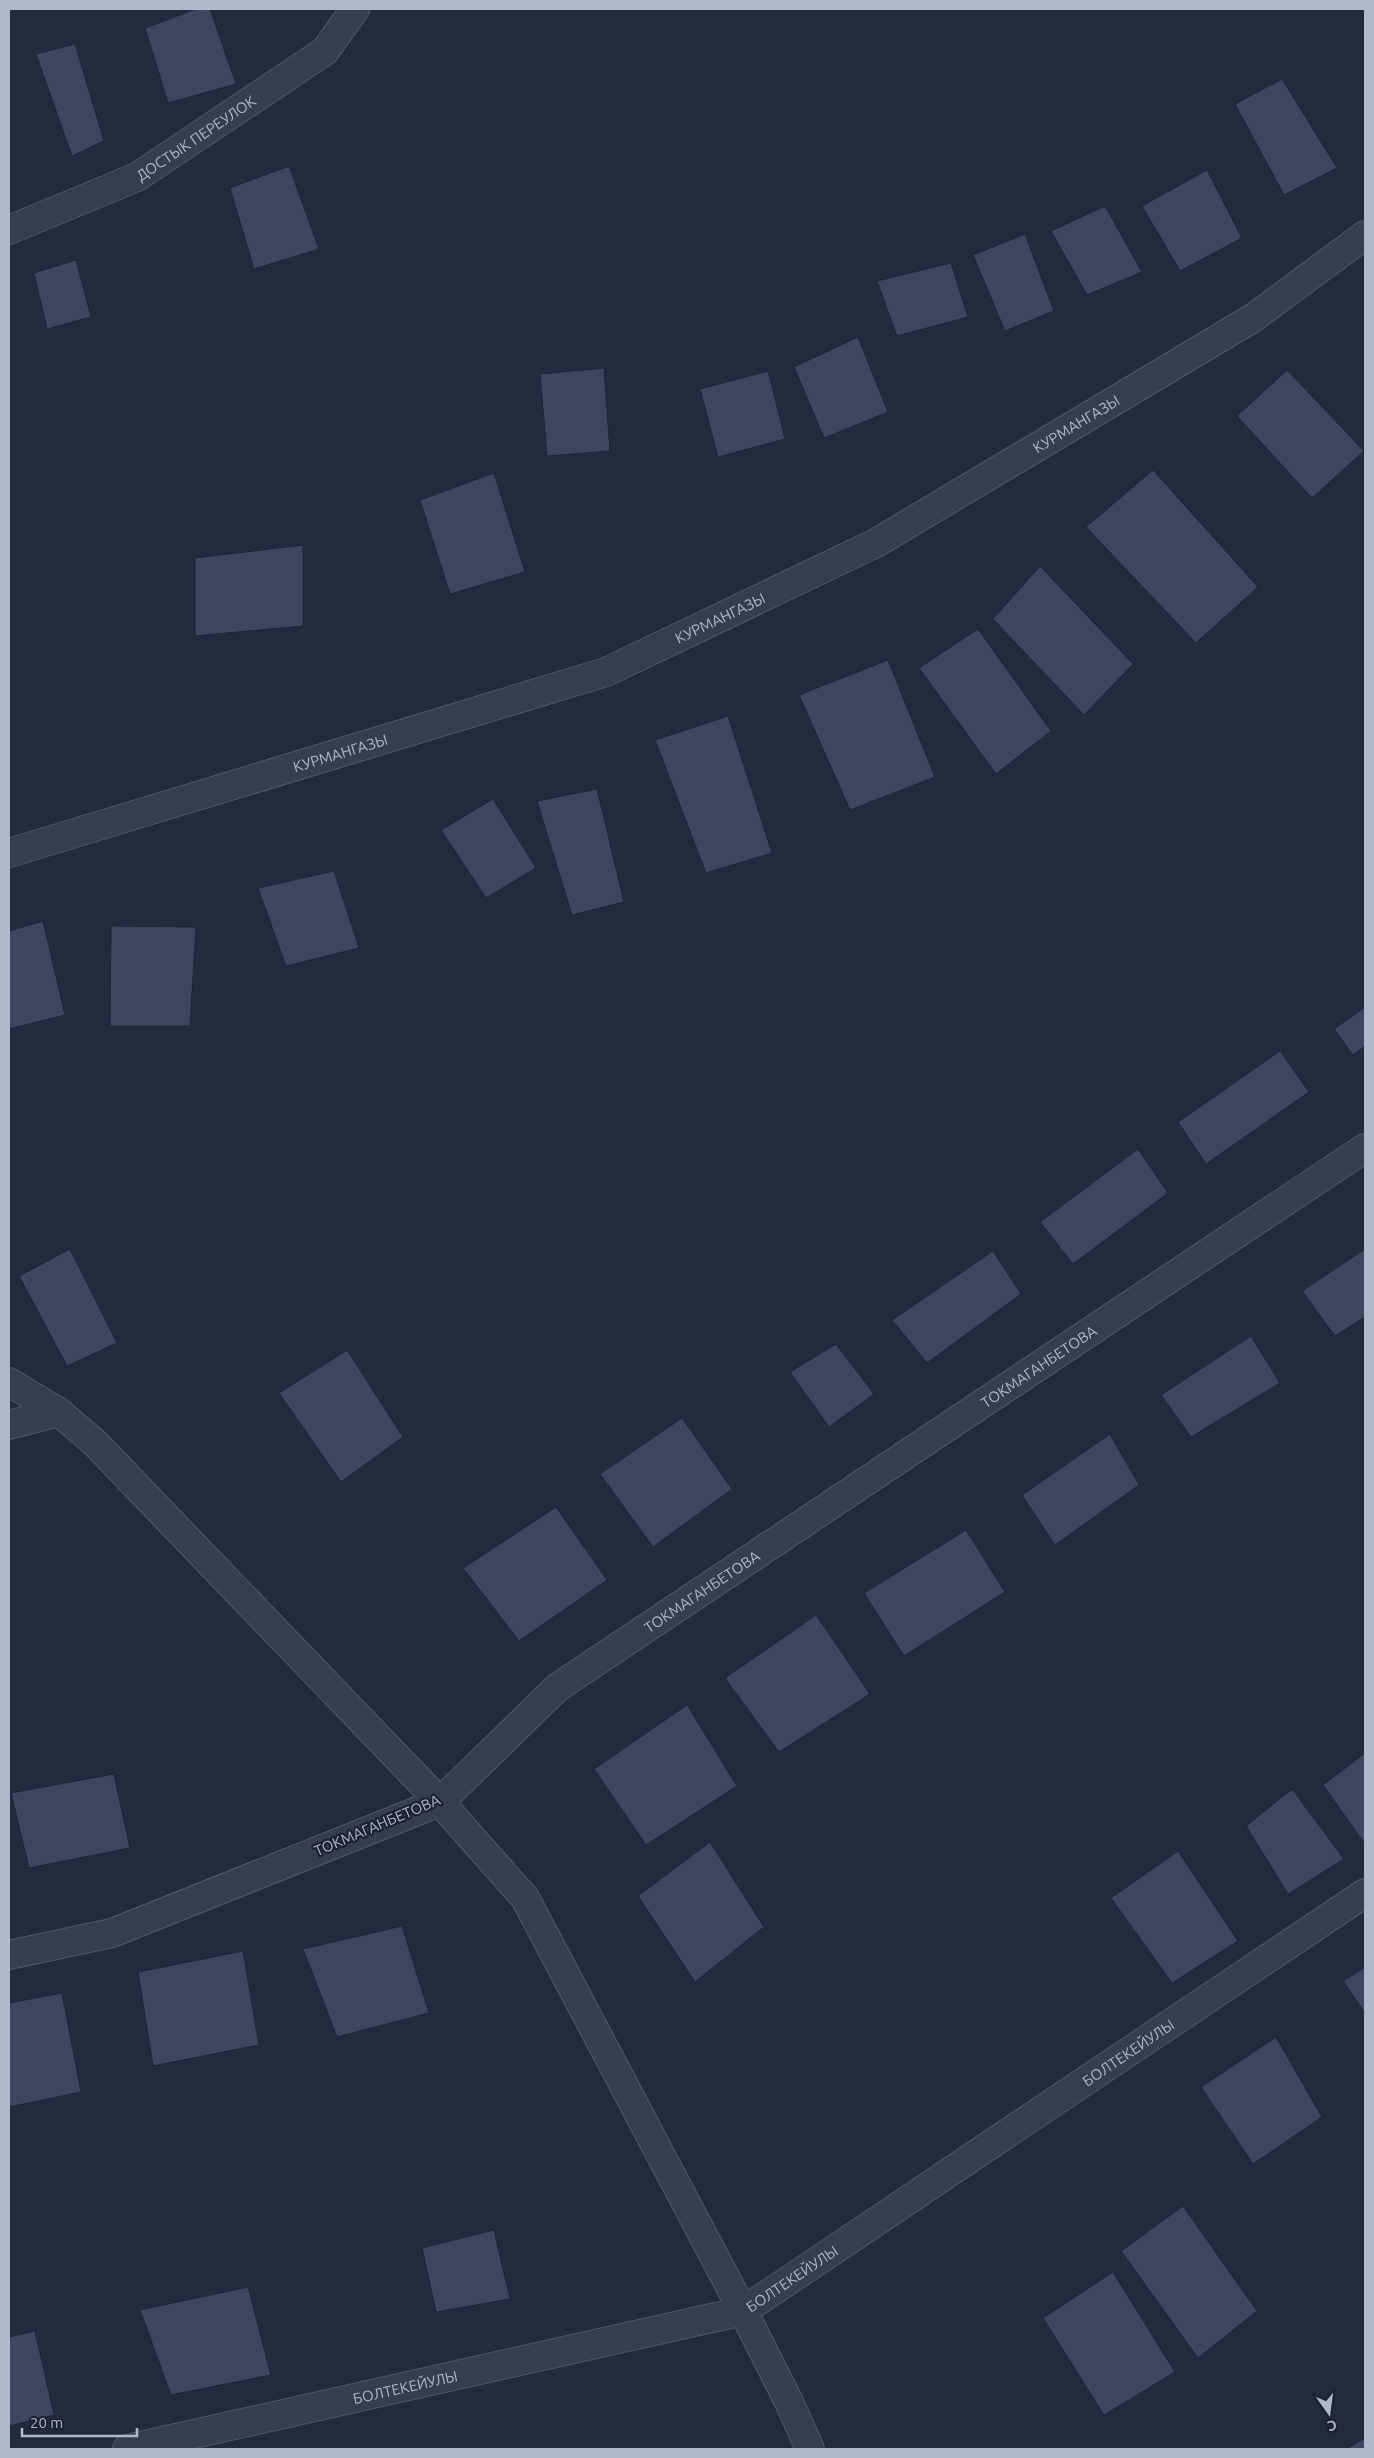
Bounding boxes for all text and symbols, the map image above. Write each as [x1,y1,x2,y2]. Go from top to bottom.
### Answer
street label: ДОСТЫК ПЕРЕУЛОК [133,92,258,184]
street label: КУРМАНГАЗЫ [1030,391,1122,456]
street label: КУРМАНГАЗЫ [672,589,768,646]
street label: КУРМАНГАЗЫ [291,730,389,775]
street label: ТОКМАГАНБЕТОВА [977,1321,1100,1411]
street label: ТОКМАГАНБЕТОВА [641,1546,763,1636]
street label: ТОКМАГАНБЕТОВА [311,1791,443,1859]
street label: БОЛТЕКЕЙУЛЫ [1079,2015,1177,2089]
street label: БОЛТЕКЕЙУЛЫ [743,2241,841,2315]
street label: БОЛТЕКЕЙУЛЫ [351,2367,459,2407]
north arrow [1304,2388,1354,2438]
scale bar [22,2406,138,2438]
text: 20 m [30,2414,63,2431]
text: С [1326,2417,1338,2434]

